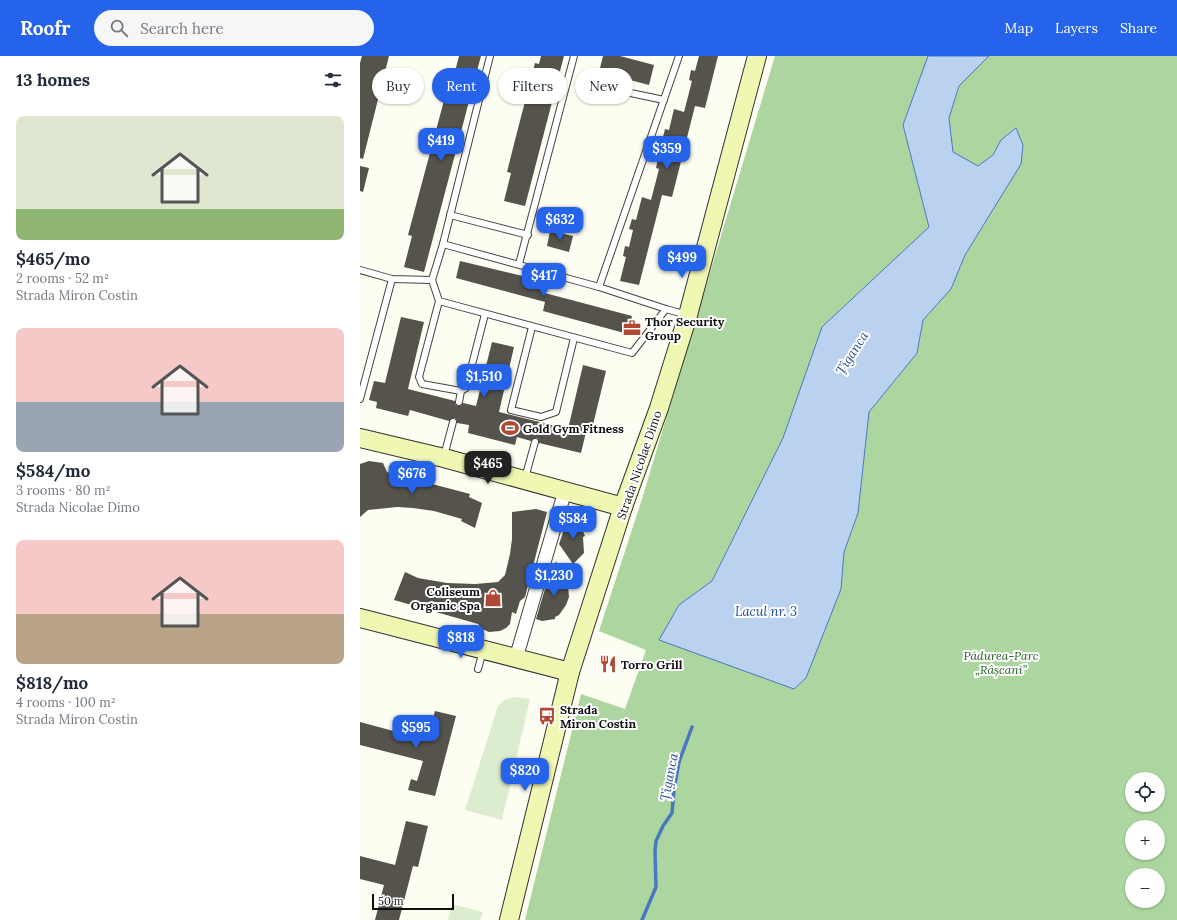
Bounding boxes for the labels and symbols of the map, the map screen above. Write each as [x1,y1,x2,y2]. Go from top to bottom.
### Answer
pin: $419 [417,128,465,162]
pin: $359 [643,136,691,170]
pin: $632 [536,207,584,241]
pin: $499 [658,245,706,279]
pin: $417 [520,263,568,297]
place label: Thor Security Group [645,314,725,343]
office icon: Thor Security Group [622,318,642,338]
water label: Țîganca [832,328,873,378]
pin: $1,510 [451,364,517,398]
street label: Strada Nicolae Dimo [613,409,665,521]
sports icon: Gold Gym Fitness [500,418,520,438]
place label: Gold Gym Fitness [523,421,624,436]
pin: $465 [464,451,512,485]
pin: $676 [388,461,436,495]
pin: $584 [549,506,597,540]
pin: $1,230 [521,563,587,597]
place label: Coliseum Organic Spa [411,584,481,613]
shop icon: Coliseum Organic Spa [483,588,503,608]
water label: Lacul nr. 3 [735,603,797,620]
pin: $818 [437,625,485,659]
park label: Pădurea-Parc „Râșcani” [963,648,1039,677]
restaurant icon: Torro Grill [598,654,618,674]
place label: Torro Grill [621,657,683,672]
place label: Strada Miron Costin [560,702,636,731]
bus stop icon: Strada Miron Costin [537,706,557,726]
pin: $595 [392,715,440,749]
water label: Țîganca [656,751,682,802]
pin: $820 [501,758,549,792]
scale bar [372,892,454,911]

